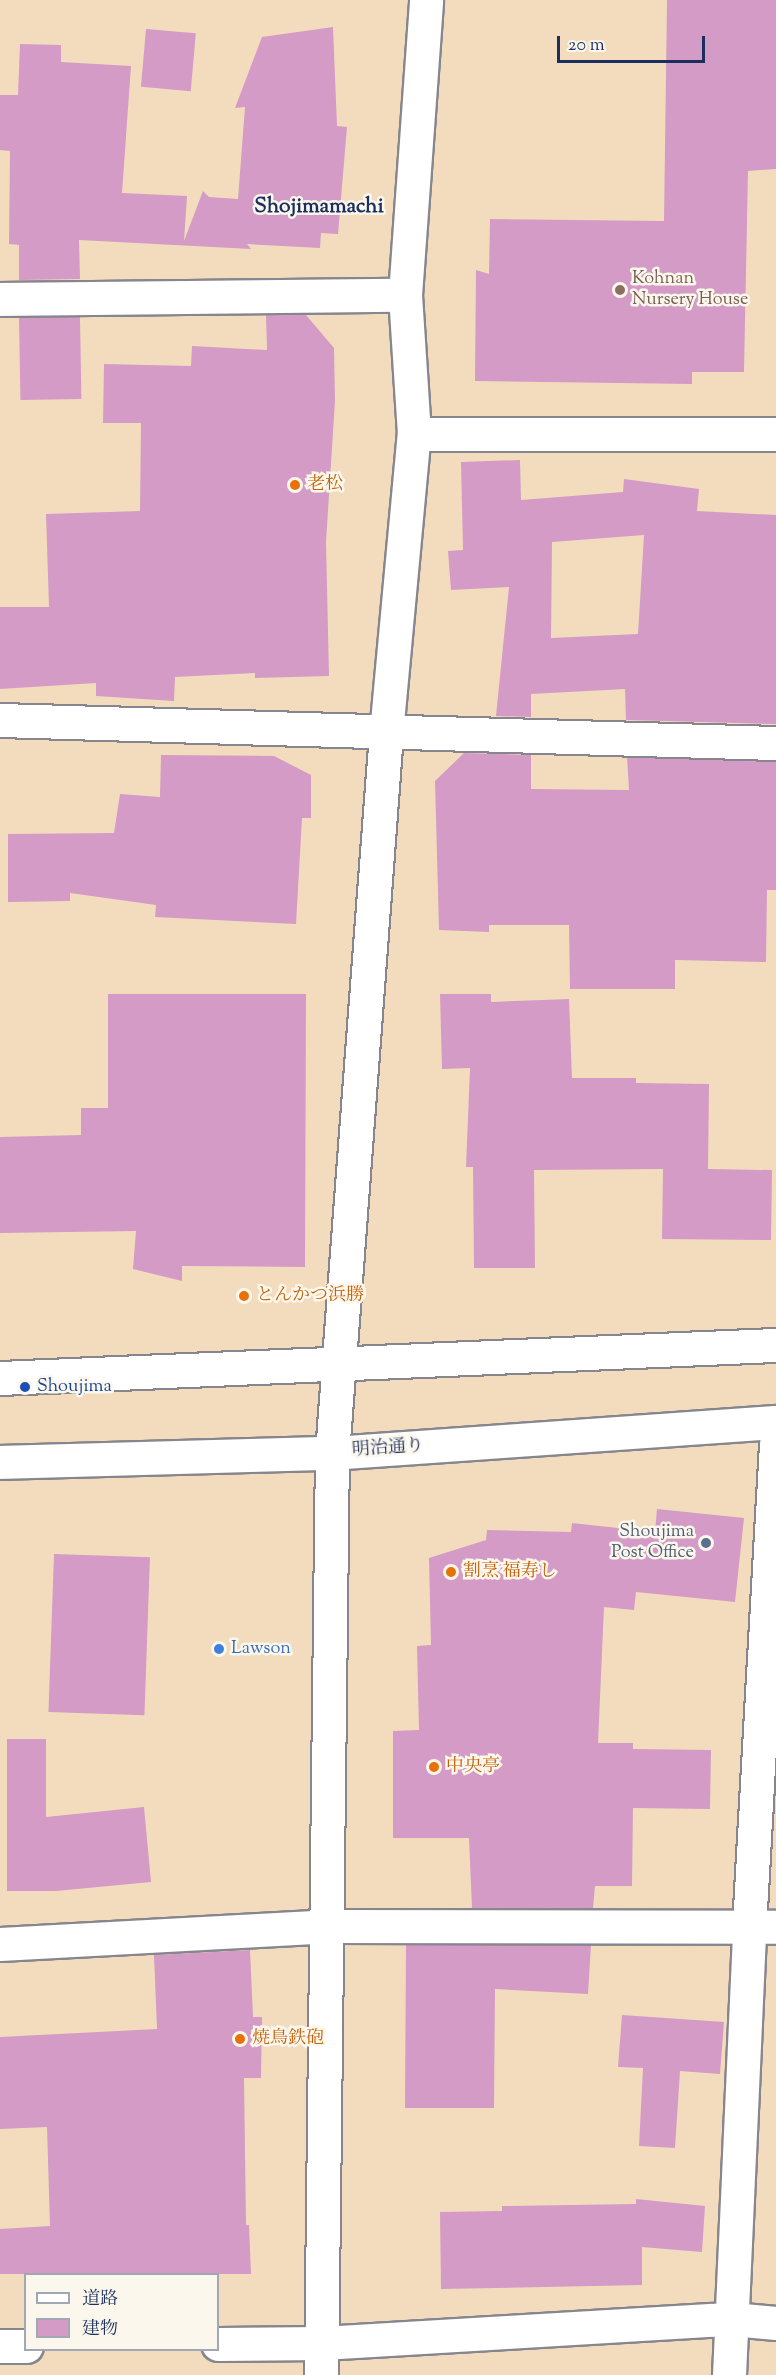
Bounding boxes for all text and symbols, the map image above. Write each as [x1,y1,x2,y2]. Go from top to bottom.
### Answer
scale bar [560,24,708,62]
text: 20 m [568,33,605,59]
district label: Shojimamachi [254,194,384,220]
place label: Kohnan Nursery House [632,269,748,312]
marker: Kohnan Nursery House [613,283,627,297]
place label: 老松 [307,474,343,496]
marker: 老松 [288,478,302,492]
place label: とんかつ浜勝 [256,1285,364,1307]
marker: とんかつ浜勝 [237,1289,251,1303]
place label: Shoujima [37,1376,112,1398]
marker: Shoujima [18,1380,32,1394]
street label: 明治通り [351,1436,425,1462]
place label: Shoujima Post Office [611,1522,694,1564]
marker: Shoujima Post Office [699,1536,713,1550]
place label: 割烹 福寿し [463,1561,557,1583]
marker: 割烹 福寿し [444,1565,458,1579]
place label: Lawson [231,1638,291,1660]
marker: Lawson [212,1642,226,1656]
place label: 中央亭 [446,1756,500,1778]
marker: 中央亭 [427,1760,441,1774]
place label: 焼鳥鉄砲 [252,2028,324,2050]
marker: 焼鳥鉄砲 [233,2032,247,2046]
legend [24,2273,219,2351]
text: 道路 [82,2287,118,2313]
text: 建物 [82,2317,118,2343]

